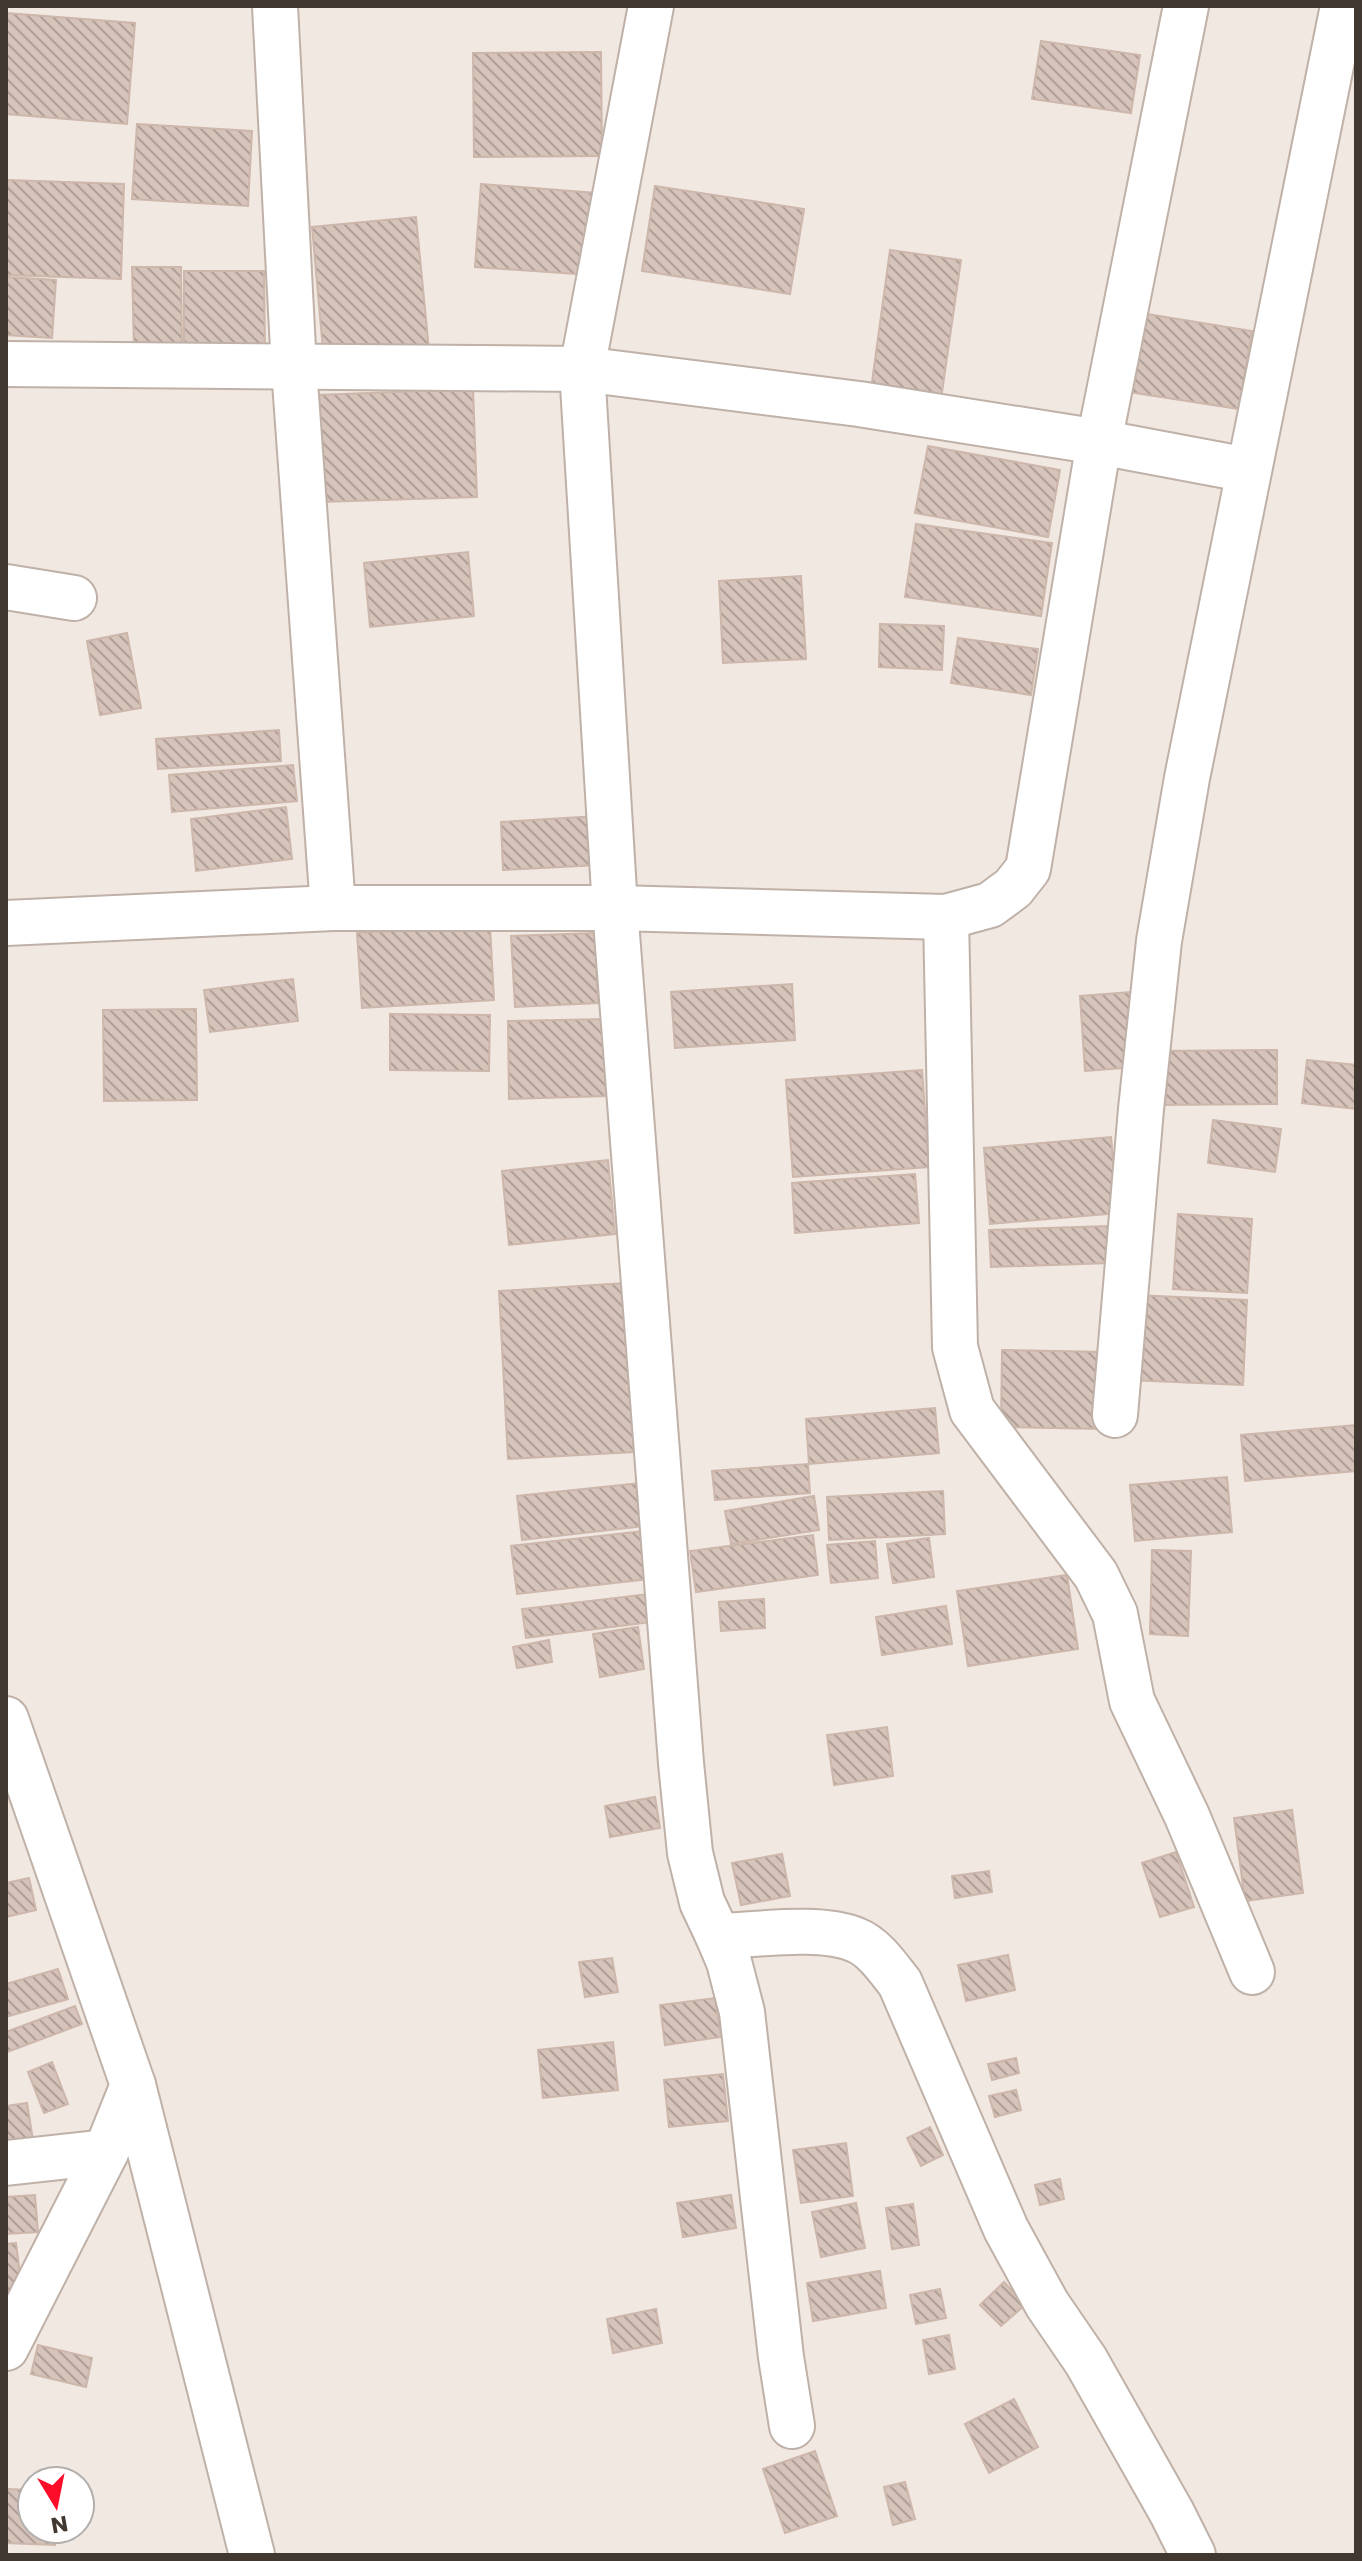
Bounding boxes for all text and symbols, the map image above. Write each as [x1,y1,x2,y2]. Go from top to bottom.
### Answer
north arrow [16,2465,96,2545]
text: N [49,2508,70,2541]

